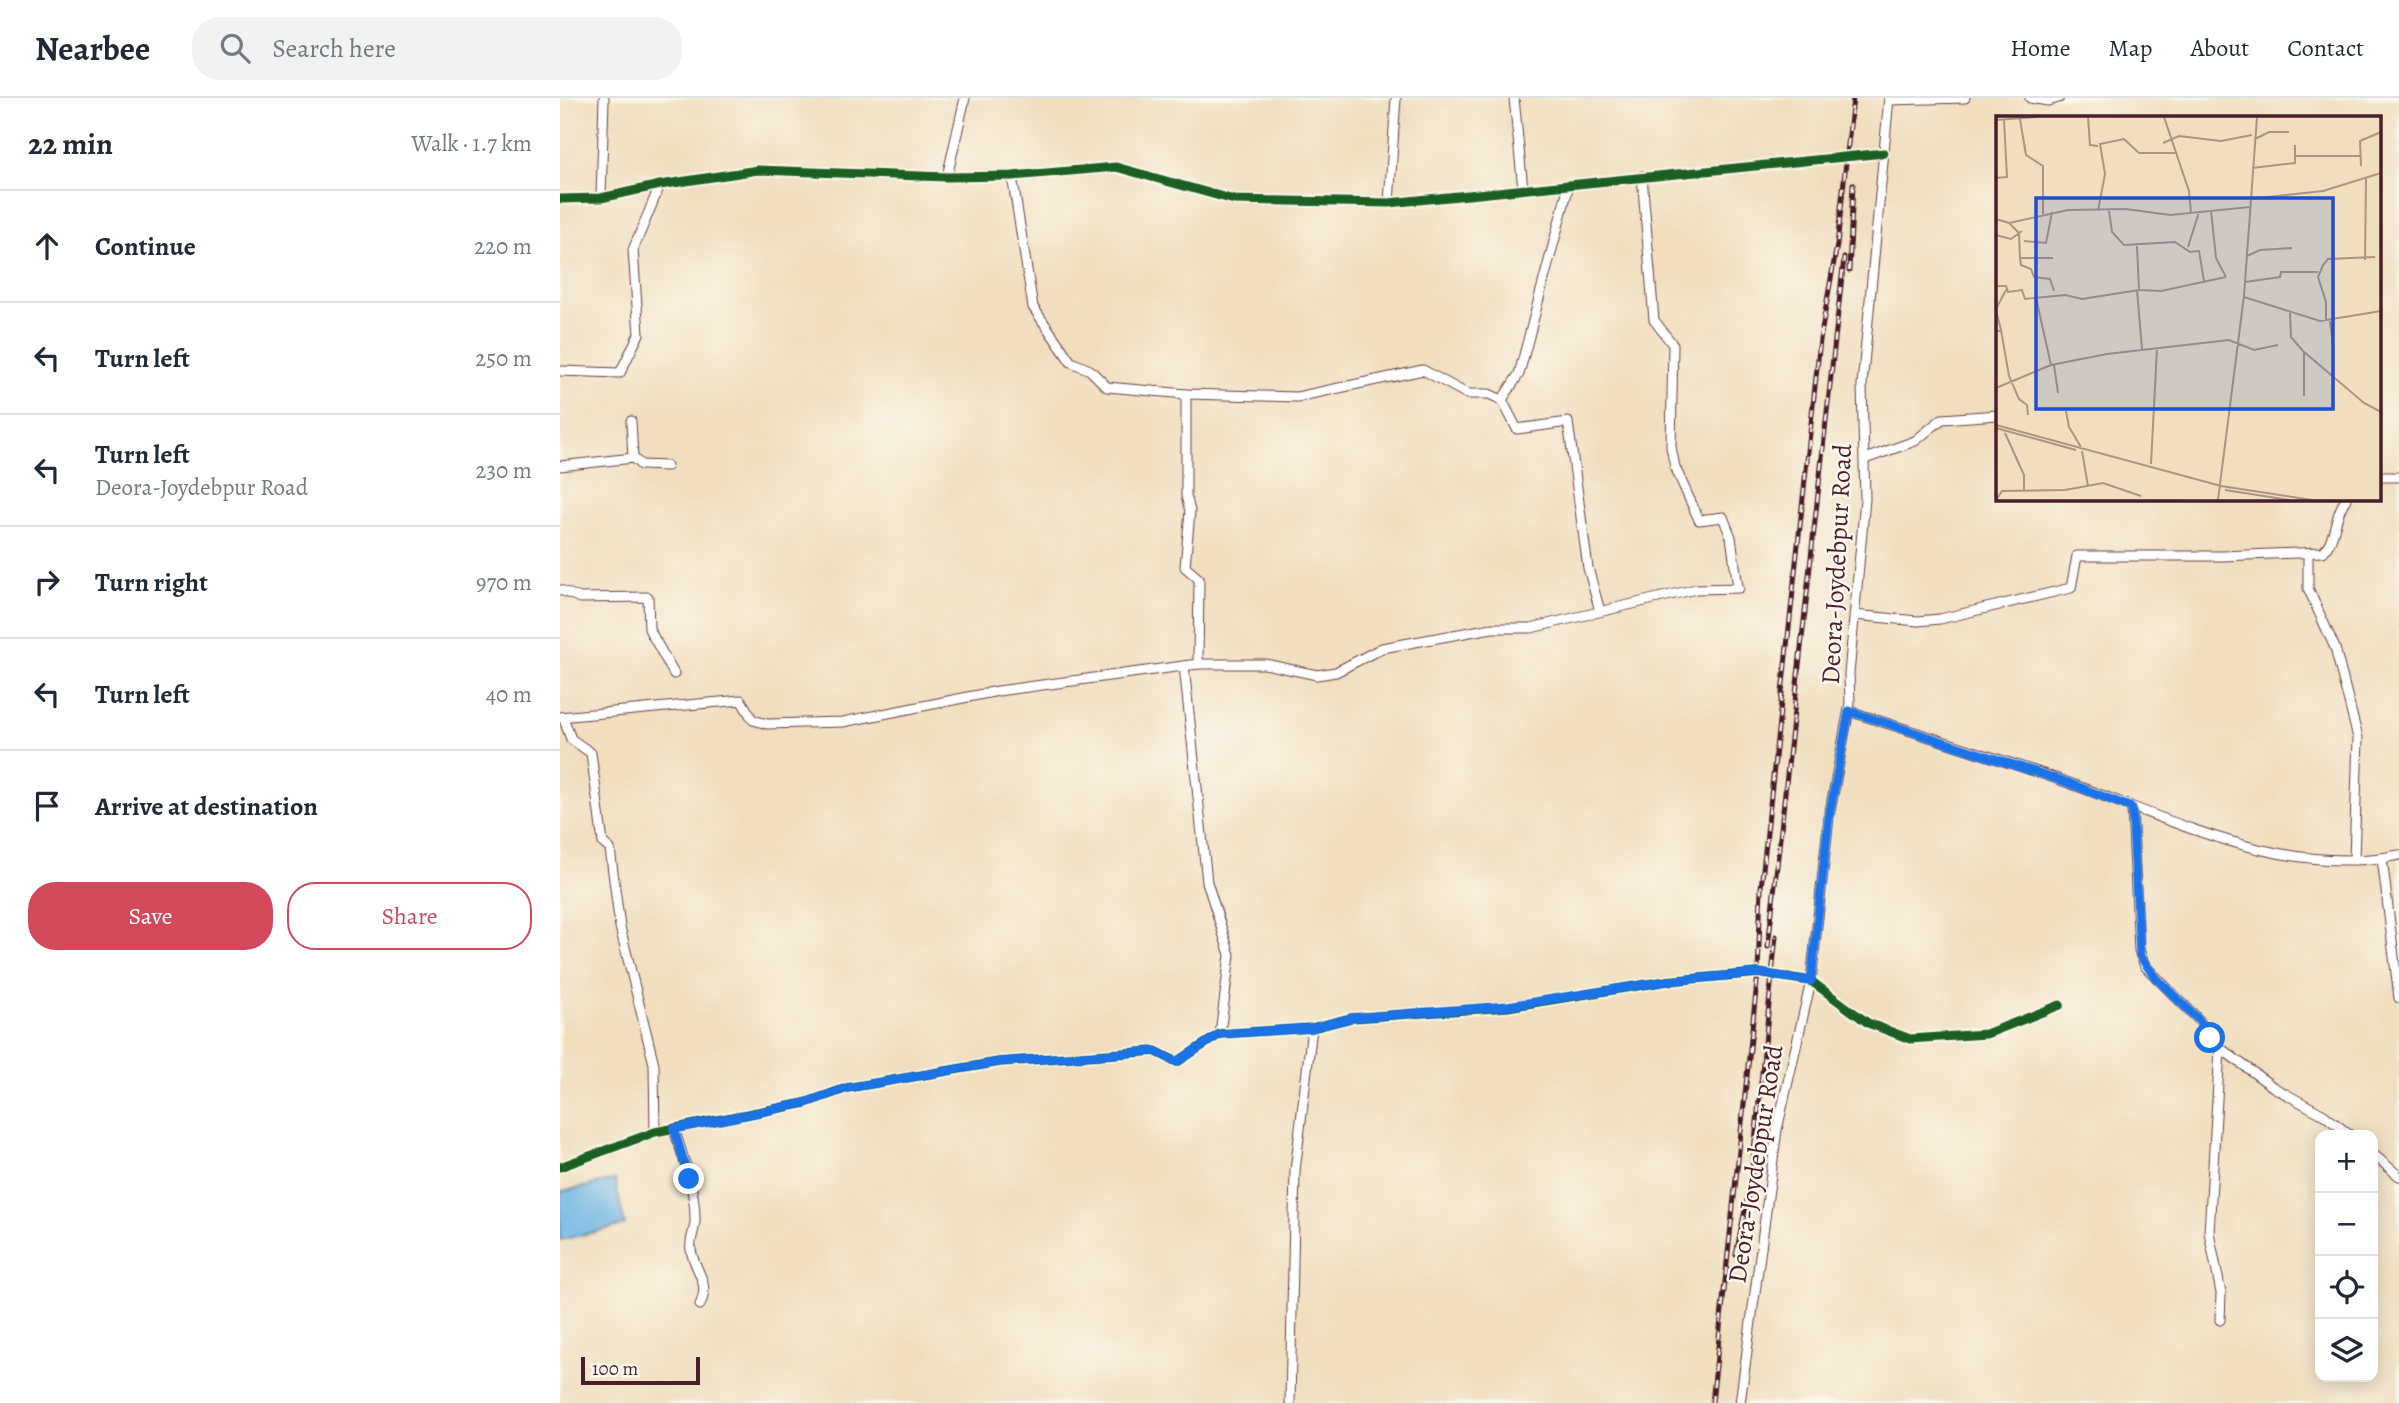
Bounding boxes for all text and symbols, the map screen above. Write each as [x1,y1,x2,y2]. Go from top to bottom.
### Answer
search box [192,17,682,80]
text: Nearbee [35,26,150,71]
icon: search [216,29,254,67]
text: Search here [272,31,396,66]
text: Home [2010,32,2071,64]
text: Map [2109,32,2153,64]
text: About [2191,32,2249,64]
text: Contact [2287,32,2364,64]
inset map [1996,116,2382,500]
text: 22 min [28,124,113,164]
text: Walk · 1.7 km [411,128,532,159]
icon: ahead [28,227,66,265]
text: Continue [95,229,196,264]
text: 220 m [474,231,532,262]
icon: left [28,339,66,377]
text: Turn left [95,341,190,376]
text: 250 m [475,343,532,374]
text: Turn left [95,437,190,472]
street label: Deora-Joydebpur Road [1813,443,1860,685]
icon: left [28,451,66,489]
text: 230 m [476,455,532,486]
text: Deora-Joydebpur Road [95,472,308,503]
icon: right [28,563,66,601]
text: Turn right [95,565,208,600]
text: 970 m [476,567,532,598]
icon: left [28,675,66,713]
text: Turn left [95,677,190,712]
text: 40 m [486,679,532,710]
icon: arrive [28,787,66,825]
text: Arrive at destination [95,789,318,824]
button: Save [28,882,273,950]
button: Share [287,882,532,950]
route start [2194,1022,2225,1053]
street label: Deora-Joydebpur Road [1719,1042,1792,1286]
map controls [2315,1130,2378,1382]
button: + [2315,1130,2378,1193]
route end [673,1163,704,1194]
button: − [2315,1193,2378,1256]
button: locate [2315,1256,2378,1319]
button: layers [2315,1319,2378,1382]
scale bar [581,1354,700,1386]
text: 100 m [592,1356,638,1382]

